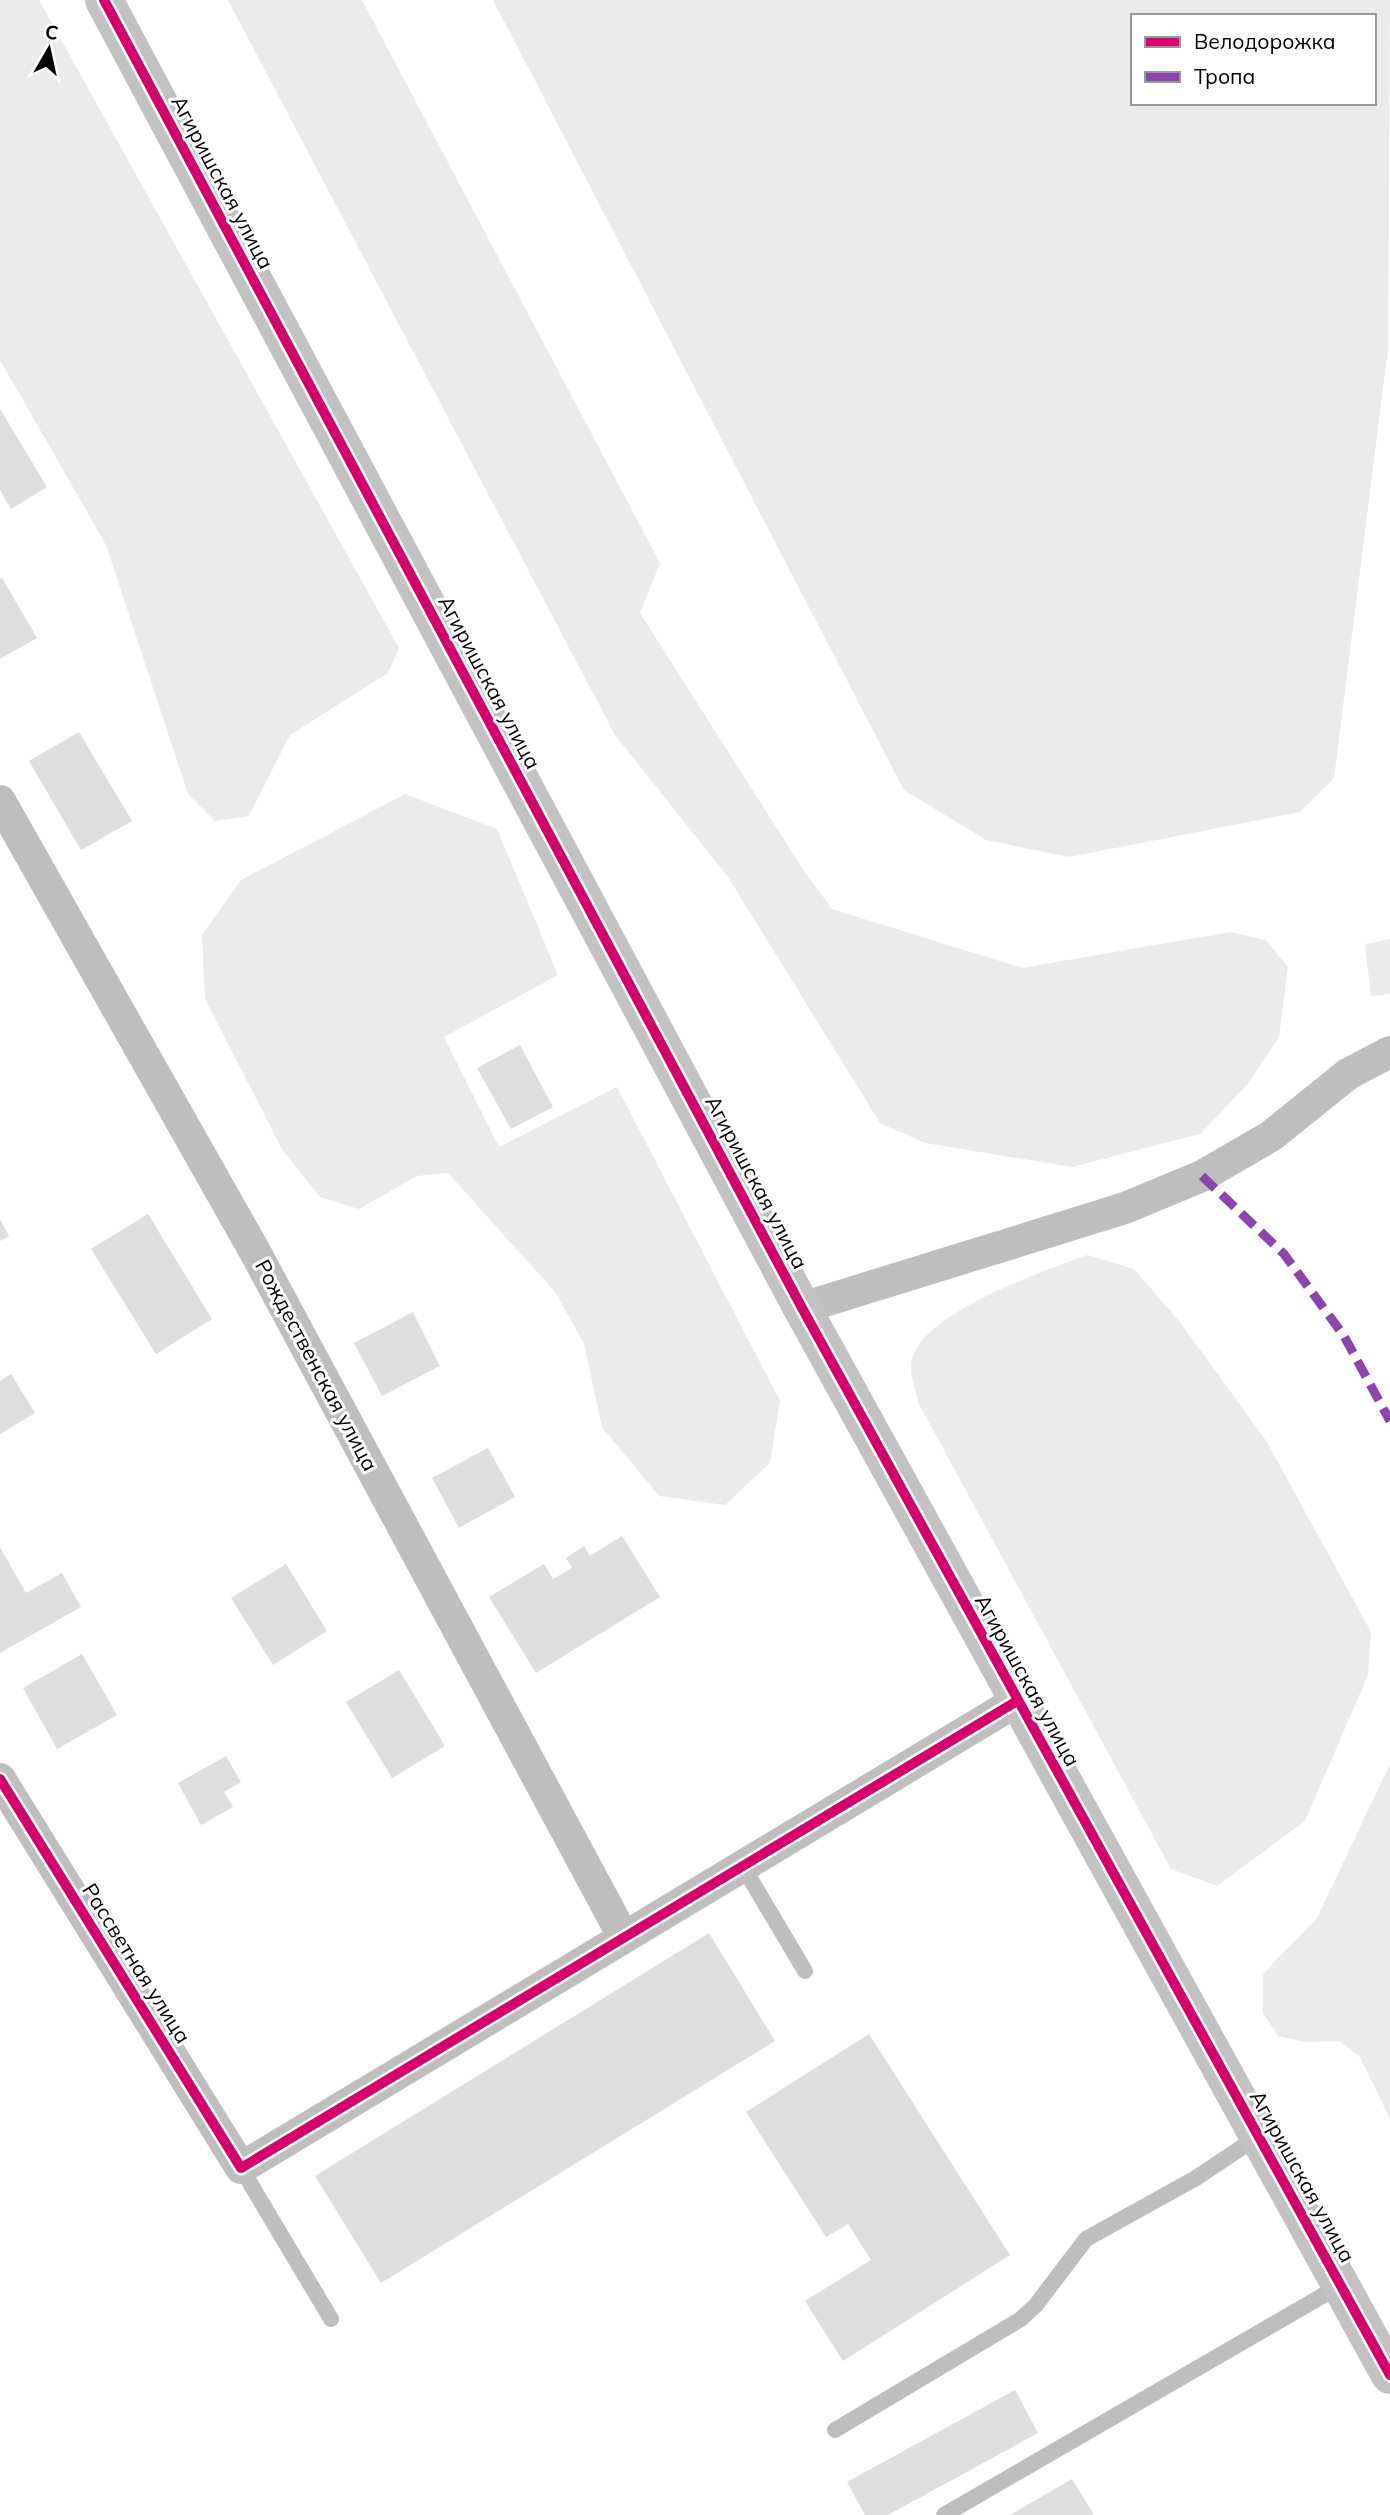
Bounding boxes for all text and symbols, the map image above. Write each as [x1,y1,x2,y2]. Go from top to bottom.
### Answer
north arrow [14,14,84,84]
legend [1131,14,1376,105]
text: С [43,19,60,45]
text: Велодорожка [1194,28,1336,54]
text: Тропа [1194,63,1255,89]
street label: Агиришская улица [166,91,280,273]
street label: Агиришская улица [433,591,547,773]
street label: Агиришская улица [700,1091,814,1273]
street label: Рождественская улица [250,1255,384,1475]
street label: Агиришская улица [970,1589,1086,1771]
street label: Рассветная улица [77,1878,197,2048]
street label: Агиришская улица [1245,2085,1361,2267]

